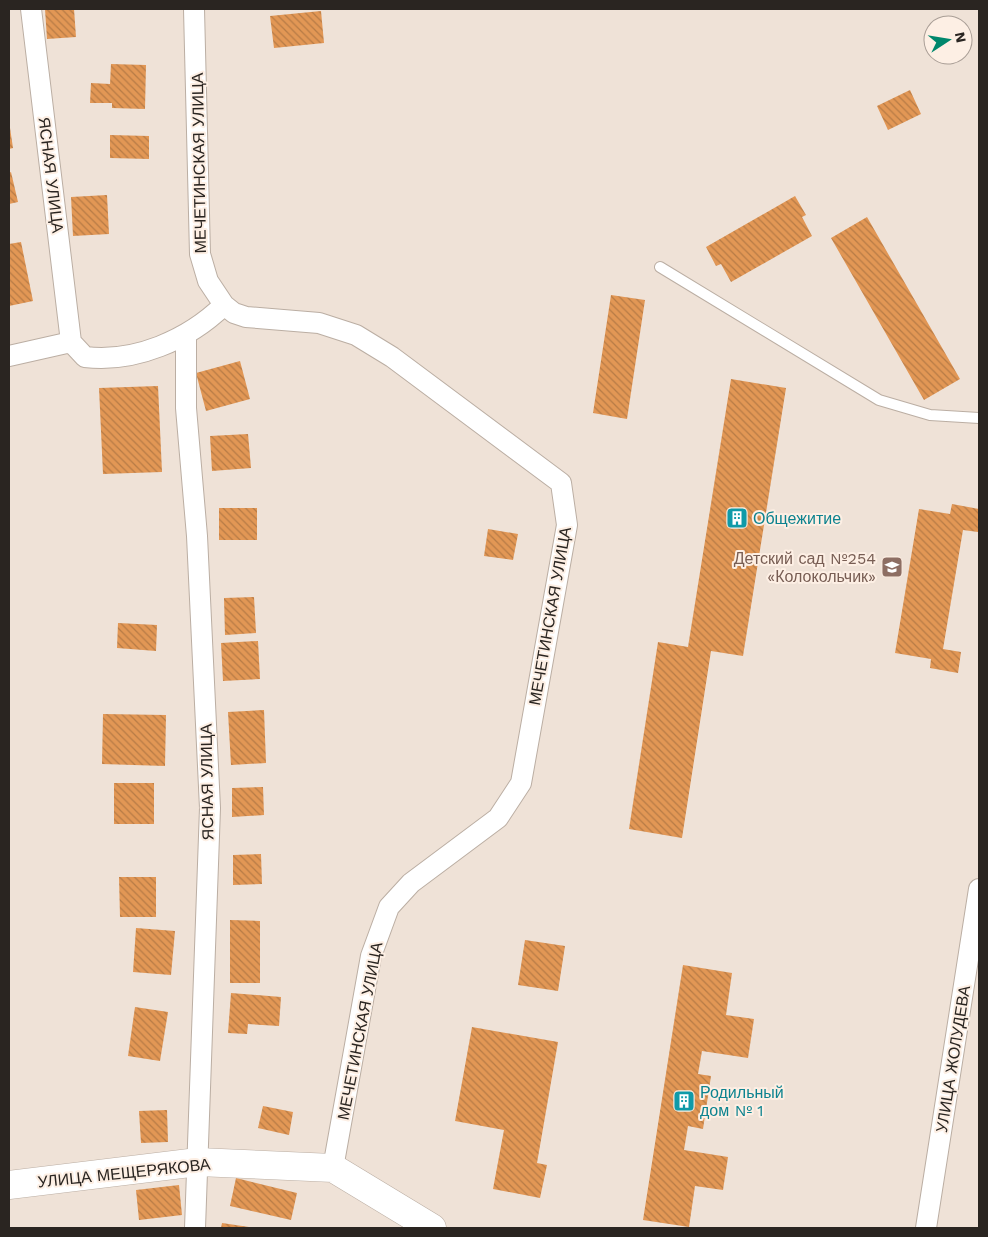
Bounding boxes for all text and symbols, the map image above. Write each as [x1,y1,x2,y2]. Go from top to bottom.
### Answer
north arrow [923,15,973,65]
text: N [952,31,970,44]
street label: МЕЧЕТИНСКАЯ УЛИЦА [188,72,210,254]
street label: ЯСНАЯ УЛИЦА [34,116,68,234]
building icon: Общежитие [725,506,749,530]
place label: Общежитие [753,509,841,528]
street label: МЕЧЕТИНСКАЯ УЛИЦА [525,525,575,707]
place label: Детский сад №254 «Колокольчик» [734,549,876,586]
school or university icon: Детский сад №254 «Колокольчик» [880,555,904,579]
street label: ЯСНАЯ УЛИЦА [196,723,218,840]
street label: МЕЧЕТИНСКАЯ УЛИЦА [333,940,387,1122]
street label: УЛИЦА ЖОЛУДЕВА [932,984,974,1134]
place label: Родильный дом № 1 [700,1083,784,1120]
building icon: Родильный дом № 1 [672,1089,696,1113]
street label: УЛИЦА МЕЩЕРЯКОВА [37,1154,212,1192]

